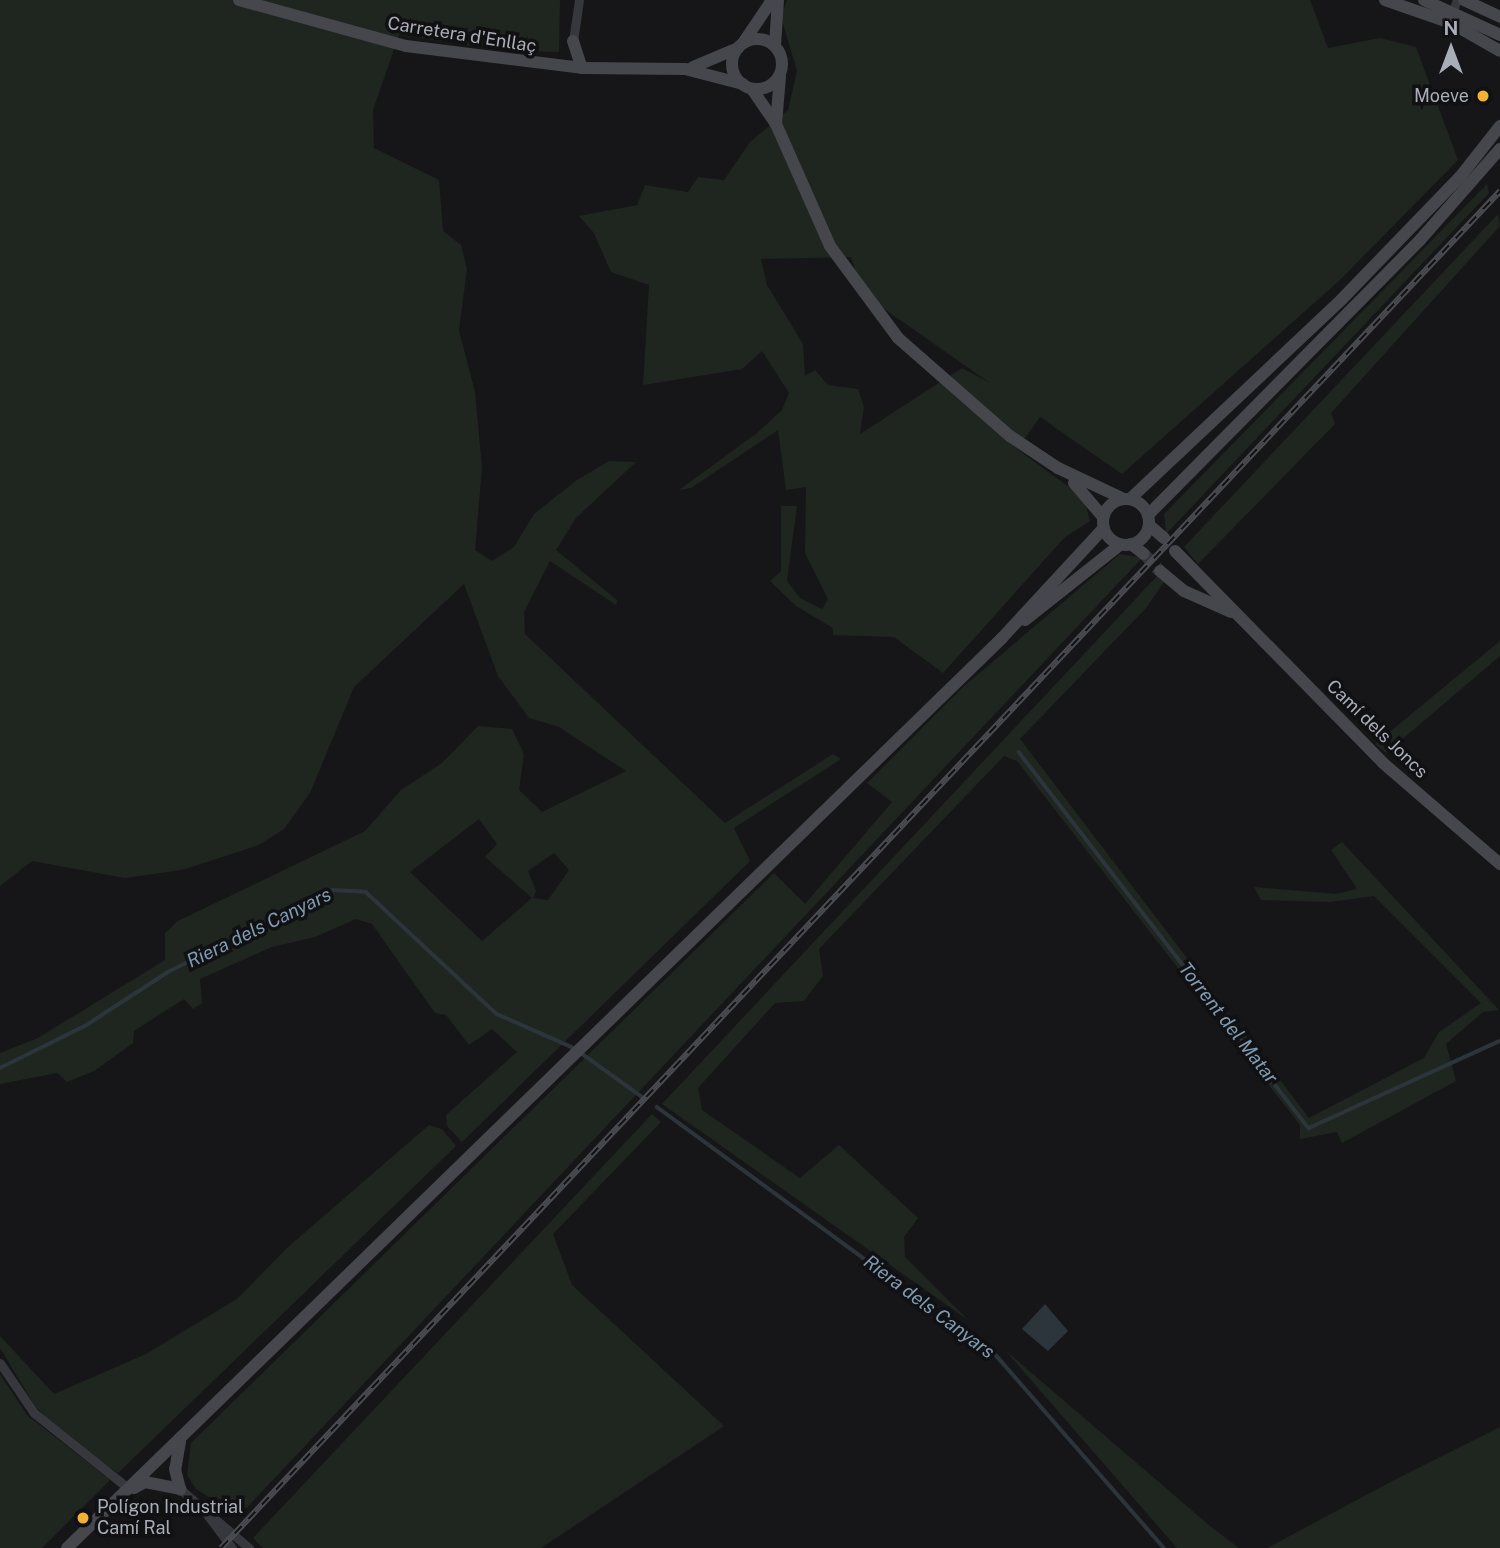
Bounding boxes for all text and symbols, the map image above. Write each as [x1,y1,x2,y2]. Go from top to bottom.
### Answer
street label: Carretera d'Enllaç [386,13,538,57]
north arrow [1416,14,1486,84]
text: N [1444,17,1458,39]
place label: Moeve [1414,85,1469,107]
marker: Moeve [1475,88,1491,104]
street label: Camí dels Joncs [1322,675,1432,783]
water label: Riera dels Canyars [183,883,335,973]
water label: Torrent del Matar [1173,958,1283,1088]
water label: Riera dels Canyars [859,1250,999,1364]
place label: Polígon Industrial Camí Ral [97,1497,243,1540]
marker: Polígon Industrial Camí Ral [75,1510,91,1526]

